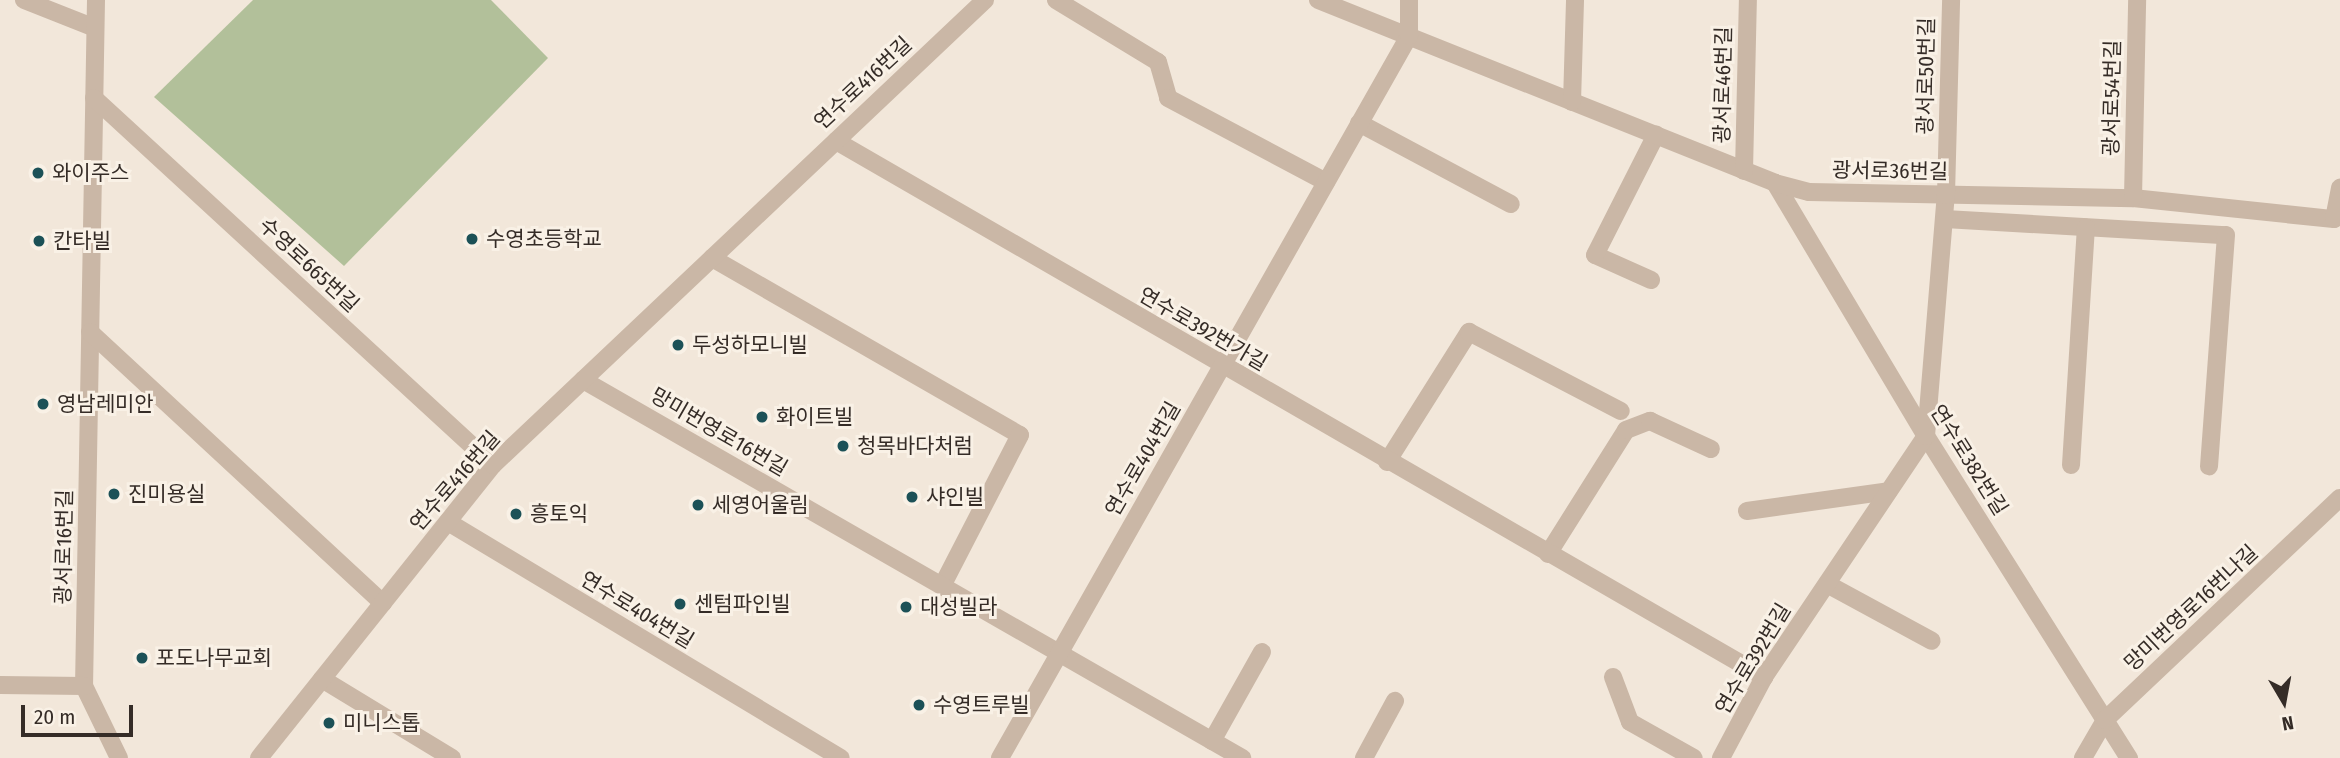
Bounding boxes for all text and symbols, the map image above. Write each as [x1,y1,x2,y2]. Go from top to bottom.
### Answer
street label: 광서로50번길 [1912,17,1940,135]
street label: 광서로46번길 [1709,26,1737,144]
street label: 연수로416번길 [809,31,917,135]
street label: 광서로54번길 [2098,40,2126,156]
street label: 광서로36번길 [1832,157,1948,185]
place label: 와이주스 [52,160,129,186]
marker: 와이주스 [30,165,46,181]
street label: 수영로665번길 [254,212,364,318]
place label: 수영초등학교 [486,226,602,252]
place label: 칸타빌 [53,228,111,254]
marker: 수영초등학교 [464,231,480,247]
marker: 칸타빌 [31,233,47,249]
street label: 연수로392번가길 [1134,282,1272,376]
place label: 두성하모니빌 [692,332,808,358]
marker: 두성하모니빌 [670,337,686,353]
street label: 망미번영로16번길 [646,383,792,481]
place label: 영남레미안 [57,391,154,417]
marker: 영남레미안 [35,396,51,412]
street label: 연수로404번길 [1100,397,1186,521]
street label: 연수로382번길 [1925,400,2013,520]
place label: 화이트빌 [776,404,853,430]
marker: 화이트빌 [754,409,770,425]
street label: 연수로416번길 [405,426,505,536]
place label: 청목바다처럼 [857,433,973,459]
marker: 청목바다처럼 [835,438,851,454]
place label: 진미용실 [128,481,205,507]
place label: 샤인빌 [926,484,984,510]
marker: 진미용실 [106,486,122,502]
street label: 광서로16번길 [50,489,78,605]
marker: 샤인빌 [904,489,920,505]
place label: 세영어울림 [712,492,809,518]
marker: 세영어울림 [690,497,706,513]
place label: 흥토익 [530,501,588,527]
marker: 흥토익 [508,506,524,522]
street label: 망미번영로16번나길 [2119,540,2263,676]
street label: 연수로404번길 [576,566,698,654]
place label: 센텀파인빌 [694,591,791,617]
place label: 대성빌라 [920,594,997,620]
marker: 센텀파인빌 [672,596,688,612]
marker: 대성빌라 [898,599,914,615]
street label: 연수로392번길 [1710,599,1796,719]
place label: 포도나무교회 [156,645,272,671]
marker: 포도나무교회 [134,650,150,666]
north arrow [2249,667,2319,737]
scale bar [24,692,136,736]
place label: 수영트루빌 [933,692,1030,718]
marker: 수영트루빌 [911,697,927,713]
text: 20 m [34,704,75,730]
place label: 미니스톱 [343,710,420,736]
text: N [2280,711,2295,735]
marker: 미니스톱 [321,715,337,731]

